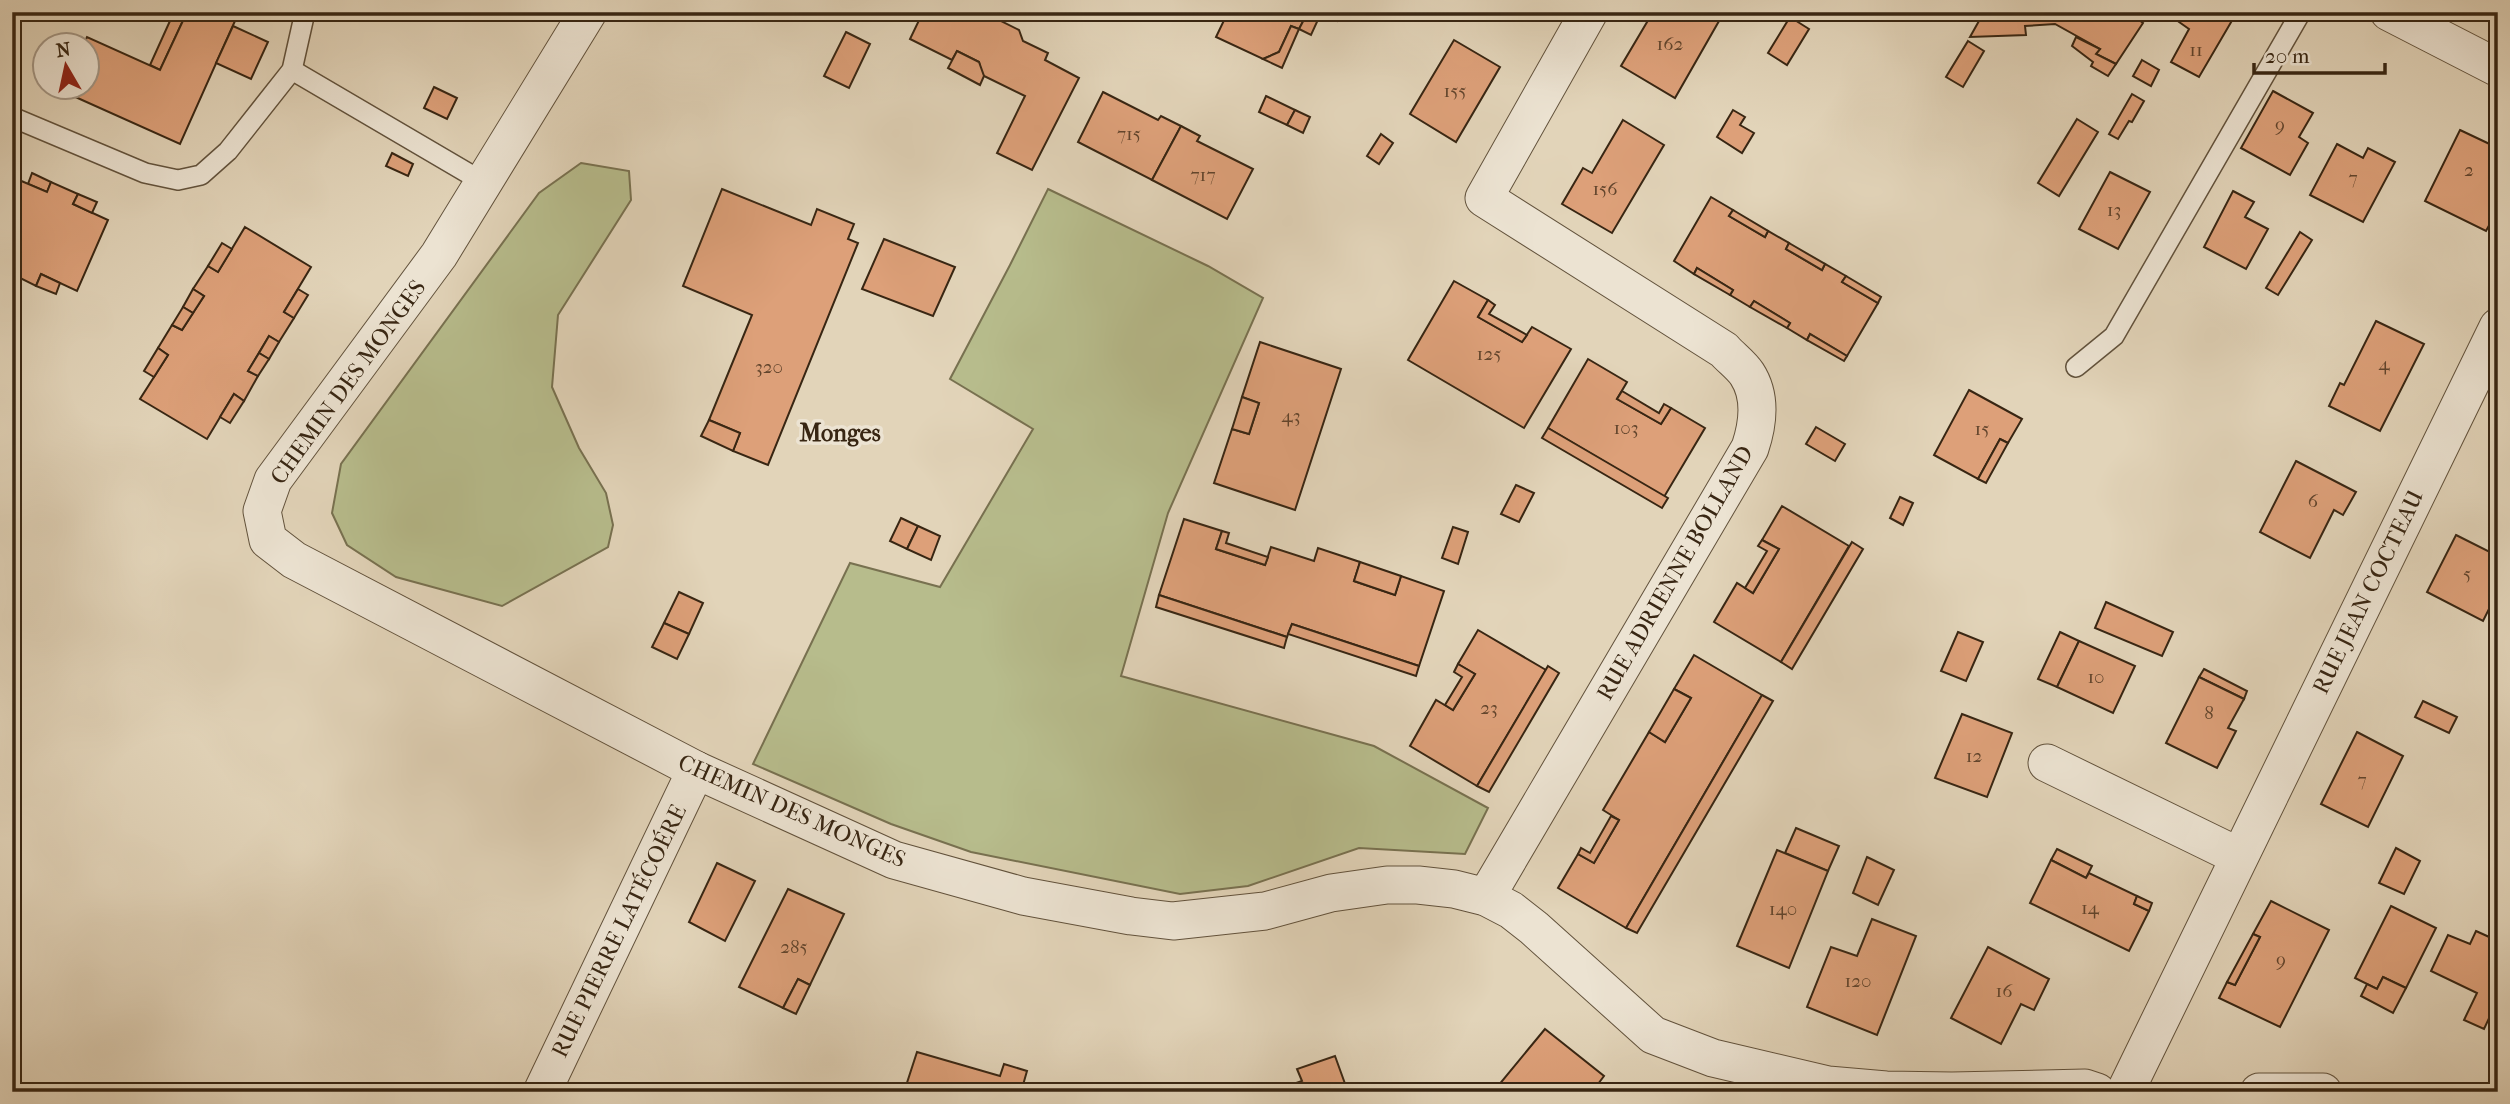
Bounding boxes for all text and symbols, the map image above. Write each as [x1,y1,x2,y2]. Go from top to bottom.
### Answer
north arrow [32,32,102,102]
scale bar [2254,32,2386,76]
house number: 162 [1657,33,1684,55]
text: N [55,38,73,62]
house number: 11 [2189,39,2203,61]
text: 20 m [2265,44,2310,68]
house number: 155 [1443,80,1467,102]
house number: 9 [2275,114,2285,136]
house number: 715 [1117,123,1141,145]
house number: 2 [2464,159,2474,181]
house number: 717 [1190,164,1216,186]
house number: 7 [2348,167,2358,189]
house number: 156 [1592,178,1618,200]
house number: 13 [2107,199,2121,221]
street label: CHEMIN DES MONGES [265,274,431,490]
house number: 125 [1477,343,1501,365]
house number: 4 [2378,353,2390,375]
house number: 320 [755,356,783,378]
house number: 43 [1281,405,1301,427]
house number: 103 [1614,417,1638,439]
house number: 15 [1975,418,1989,440]
district label: Monges [799,419,881,447]
street label: RUE ADRIENNE BOLLAND [1591,441,1759,705]
street label: RUE JEAN COCTEAU [2307,485,2429,698]
house number: 6 [2308,490,2319,512]
house number: 5 [2463,563,2471,585]
house number: 10 [2087,666,2105,688]
house number: 23 [1480,697,1498,719]
house number: 8 [2204,702,2214,724]
house number: 12 [1966,745,1983,767]
street label: CHEMIN DES MONGES [674,749,910,873]
house number: 7 [2357,769,2367,791]
street label: RUE PIERRE LATÉCOÉRE [546,800,692,1062]
house number: 14 [2081,897,2100,919]
house number: 140 [1769,898,1797,920]
house number: 285 [780,936,808,958]
house number: 9 [2276,949,2286,971]
house number: 120 [1844,970,1872,992]
house number: 16 [1996,980,2013,1002]

